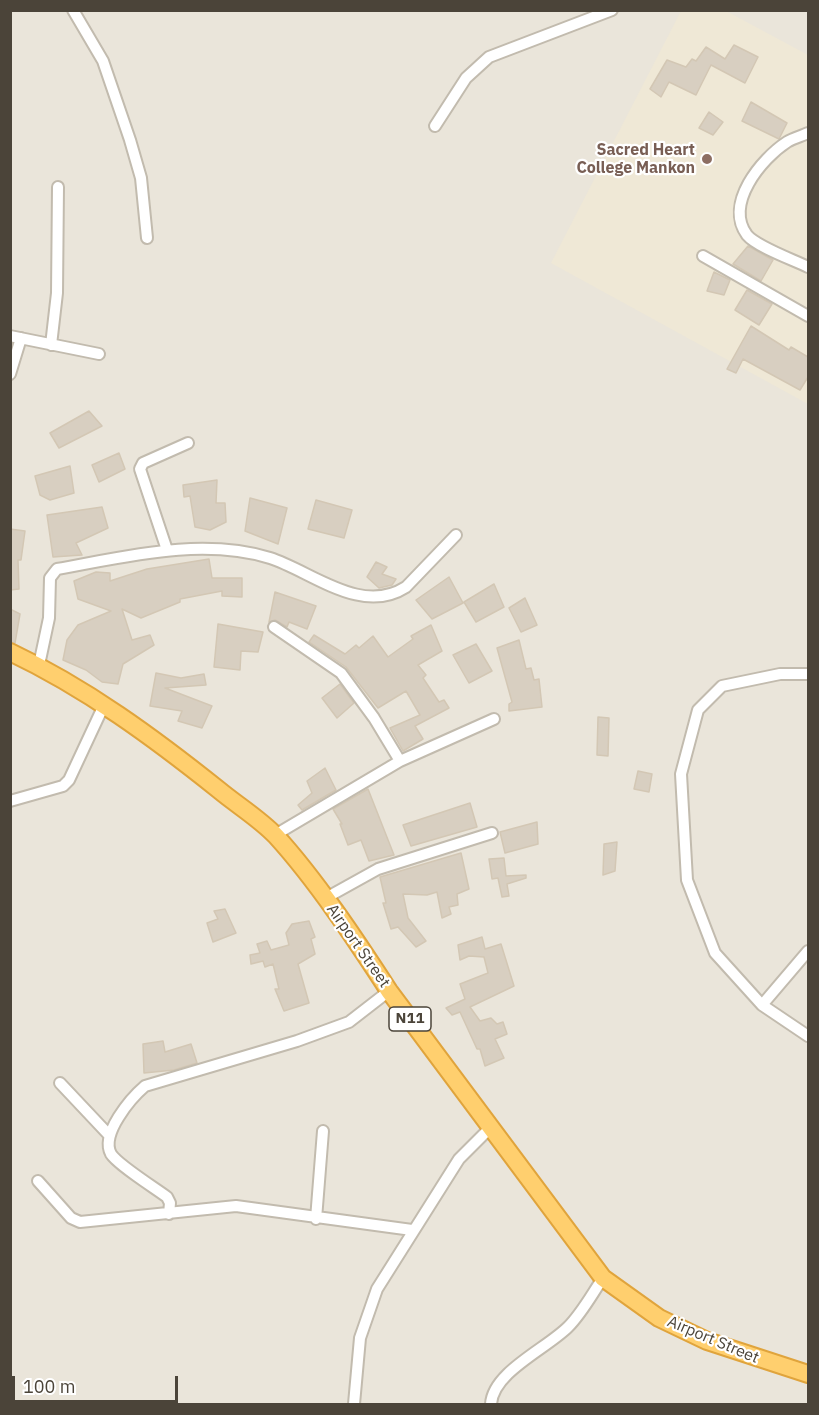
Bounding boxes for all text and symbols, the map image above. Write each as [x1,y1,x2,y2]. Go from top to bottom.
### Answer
place label: Sacred Heart College Mankon [576,140,695,178]
marker: Sacred Heart College Mankon [700,152,714,166]
street label: Airport Street [322,901,394,991]
road number: N11 [389,1007,431,1031]
street label: Airport Street [664,1312,762,1368]
scale bar [15,1364,182,1402]
text: 100 m [23,1375,75,1398]

